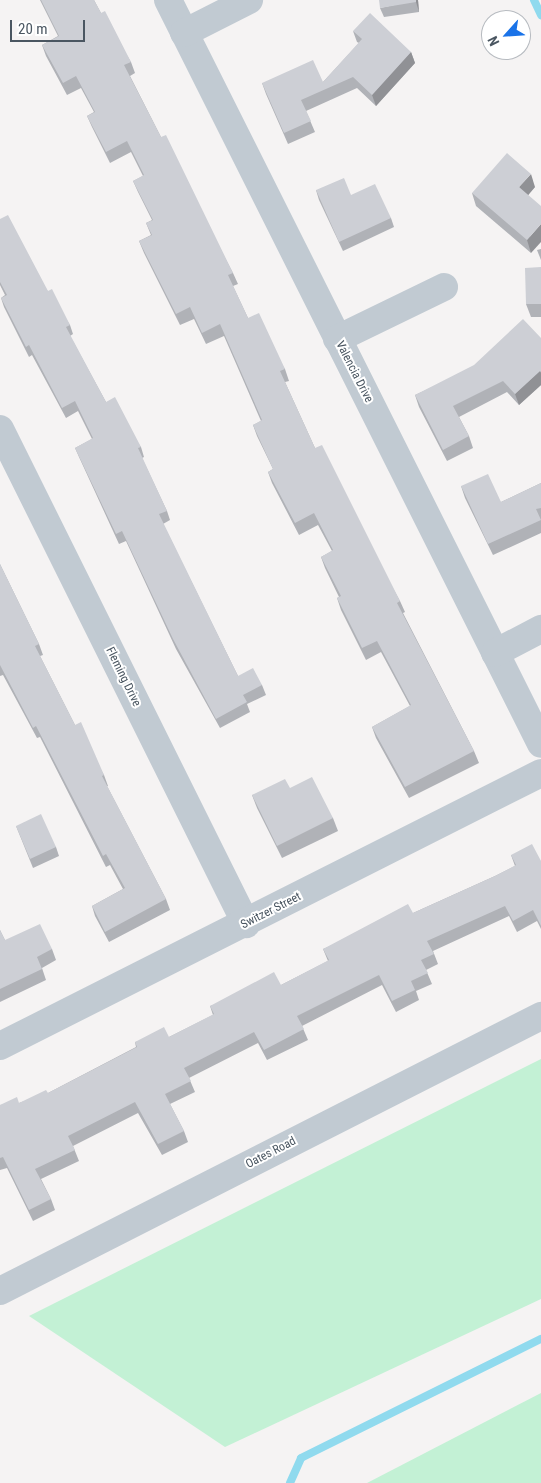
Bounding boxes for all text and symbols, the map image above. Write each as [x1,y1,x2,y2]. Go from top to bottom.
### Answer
scale bar [12,10,88,42]
north arrow [481,10,531,60]
text: 20 m [18,20,48,38]
text: N [484,34,502,49]
street label: Valencia Drive [332,339,376,405]
street label: Fleming Drive [102,645,144,709]
street label: Switzer Street [238,890,304,932]
street label: Oates Road [243,1134,299,1172]

